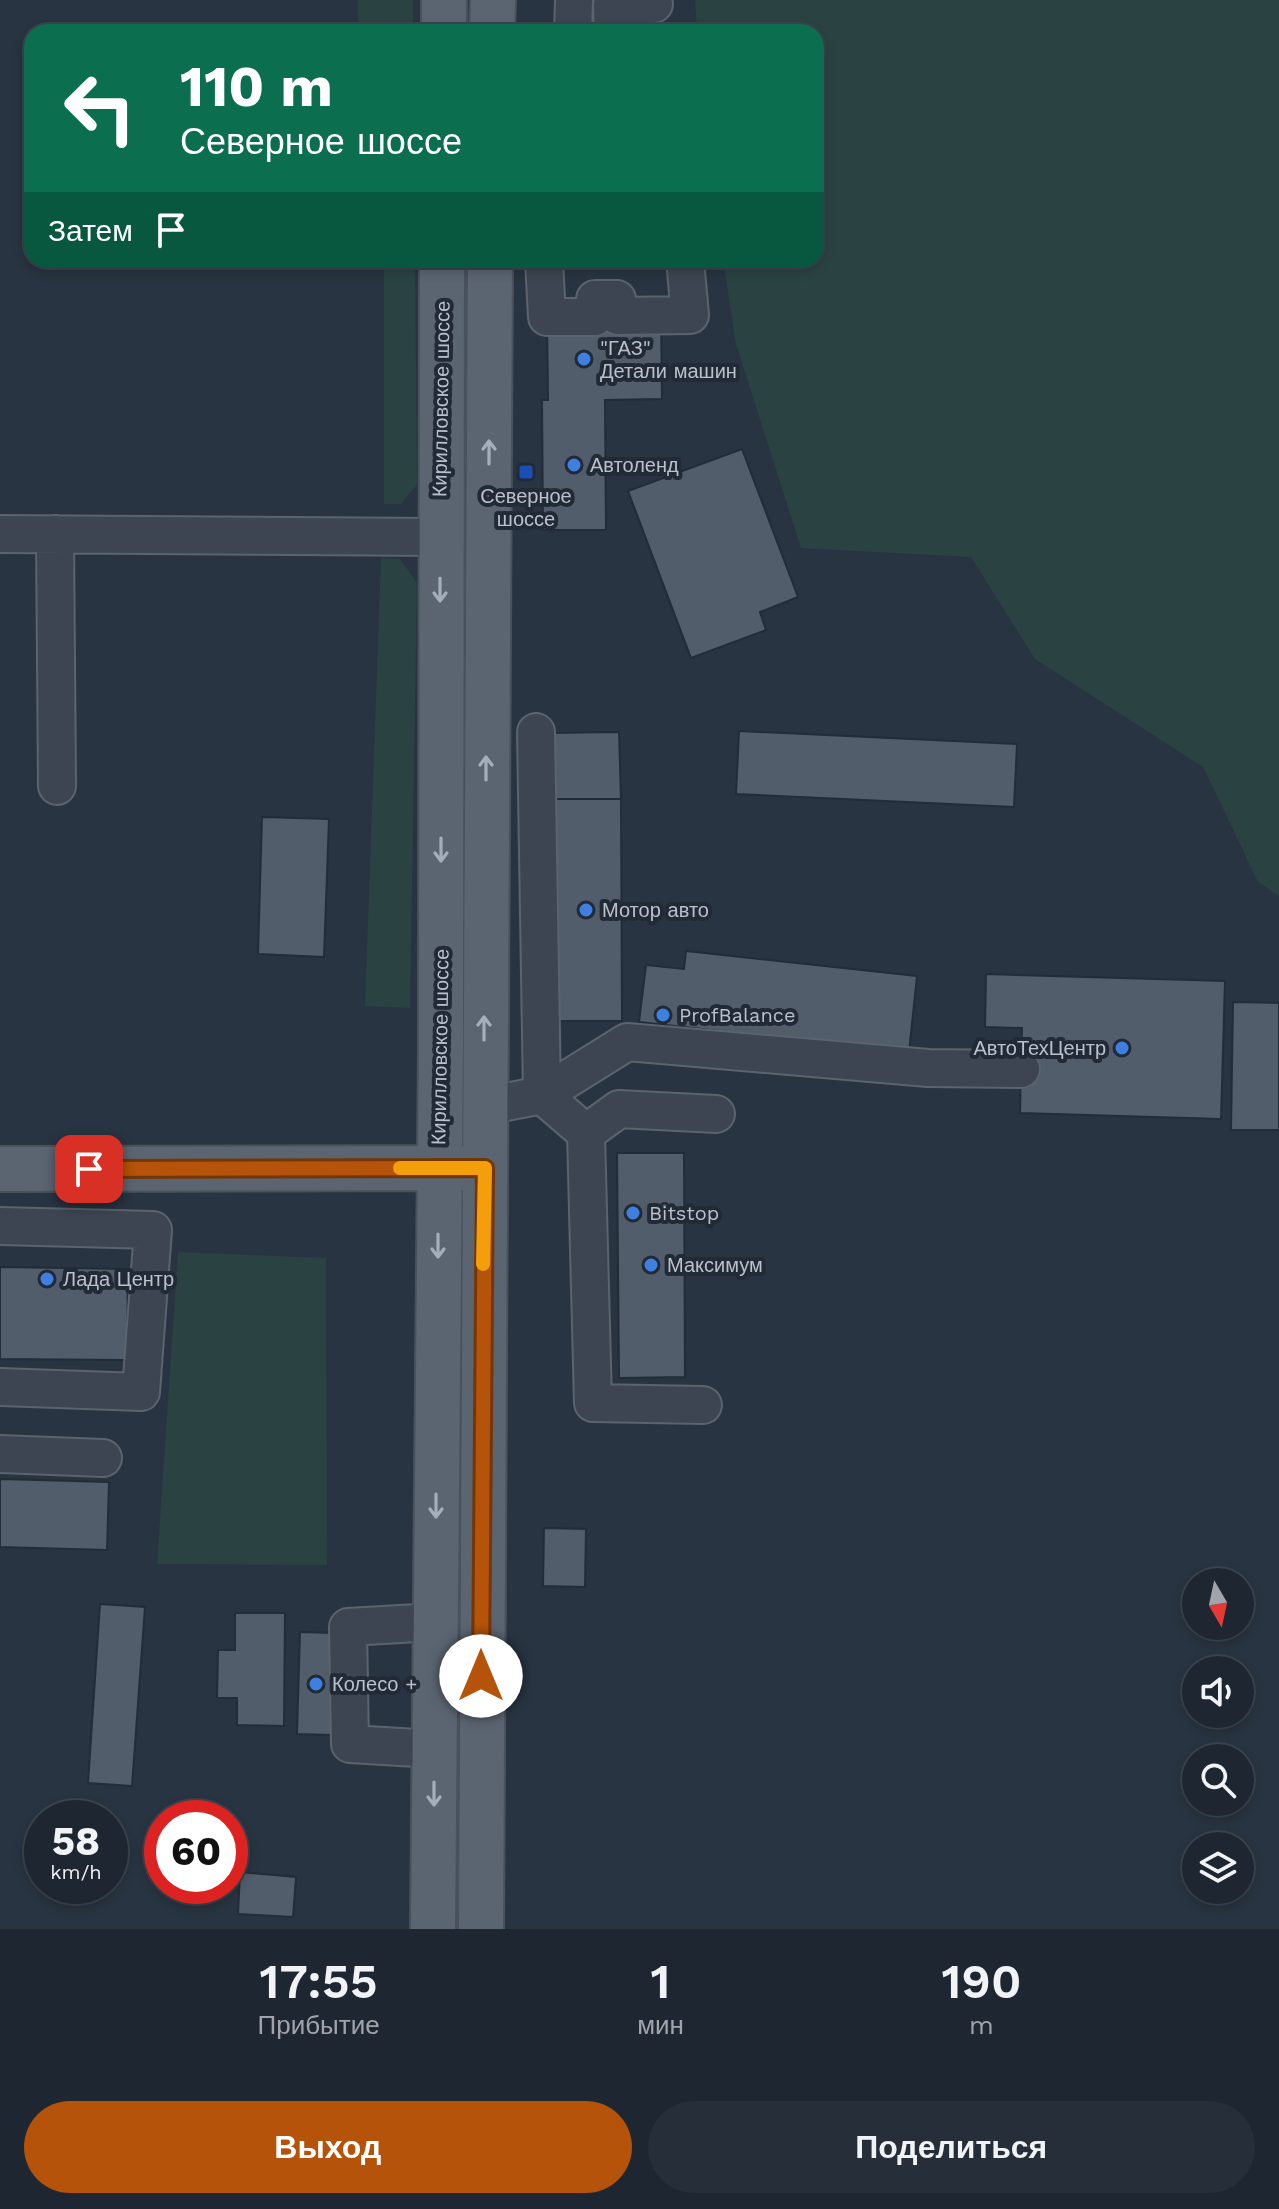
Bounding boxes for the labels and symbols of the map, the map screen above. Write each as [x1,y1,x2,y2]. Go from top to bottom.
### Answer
street label: Кирилловское шоссе [427,301,455,497]
place label: "ГАЗ" Детали машин [600,336,737,383]
marker: "ГАЗ" Детали машин [575,350,593,368]
one-way arrow [481,439,497,466]
place label: Автоленд [590,453,679,477]
marker: Автоленд [565,456,583,474]
marker: Северное шоссе [517,463,535,481]
place label: Северное шоссе [480,484,572,531]
one-way arrow [432,576,448,603]
one-way arrow [478,755,494,782]
one-way arrow [433,836,448,863]
place label: Мотор авто [602,898,709,922]
marker: Мотор авто [577,901,595,919]
street label: Кирилловское шоссе [426,949,454,1145]
place label: ProfBalance [679,1003,796,1027]
marker: ProfBalance [654,1006,672,1024]
one-way arrow [477,1015,492,1042]
place label: АвтоТехЦентр [973,1036,1106,1060]
marker: АвтоТехЦентр [1113,1039,1131,1057]
pin [55,1135,123,1203]
place label: Bitstop [649,1201,719,1225]
marker: Bitstop [624,1204,642,1222]
one-way arrow [430,1232,446,1259]
place label: Максимум [667,1253,763,1277]
marker: Максимум [642,1256,660,1274]
place label: Лада Центр [63,1267,174,1291]
marker: Лада Центр [38,1270,56,1288]
one-way arrow [428,1492,444,1519]
north arrow [1182,1568,1254,1640]
position arrow [439,1634,523,1718]
place label: Колесо + [332,1672,417,1696]
marker: Колесо + [307,1675,325,1693]
one-way arrow [426,1780,442,1807]
speed limit sign: 60 [144,1800,248,1904]

